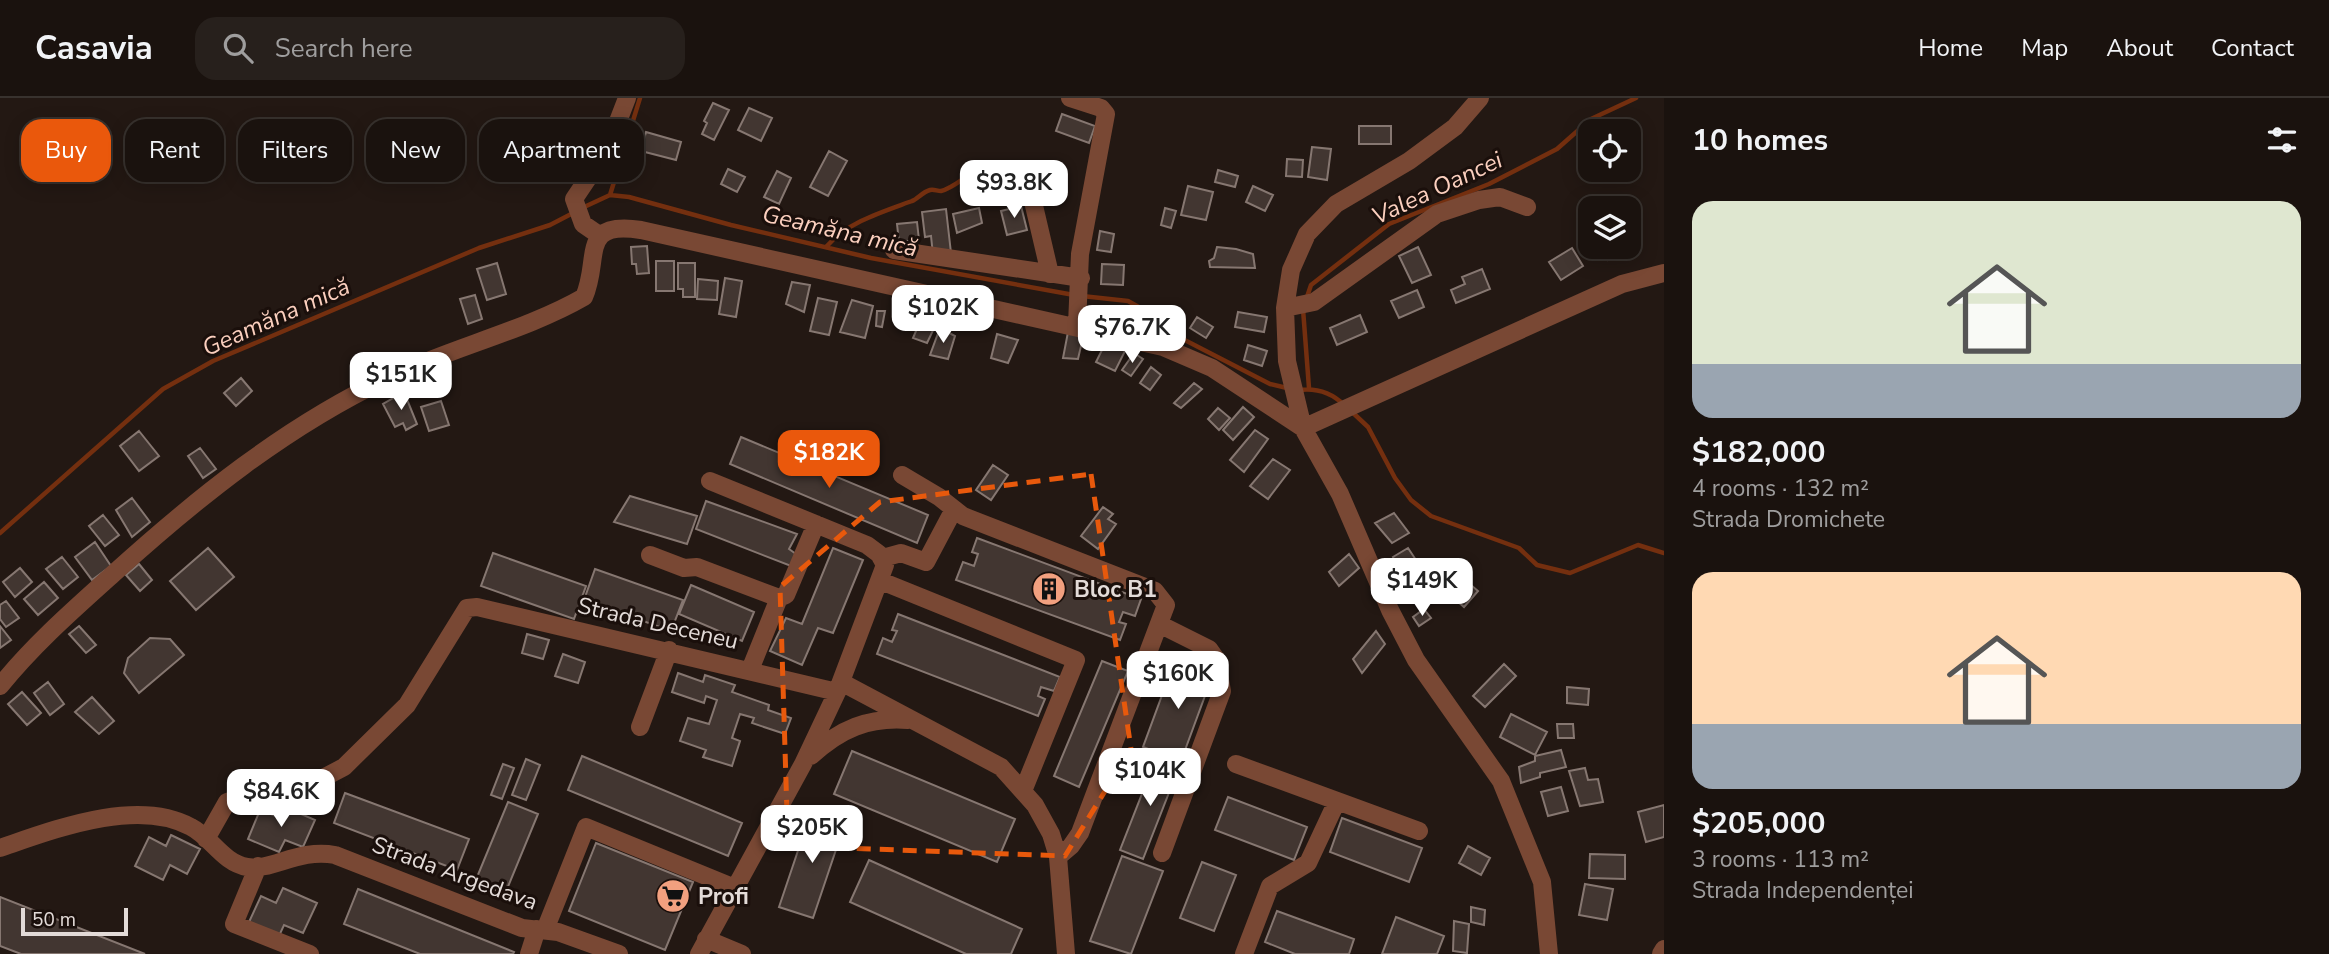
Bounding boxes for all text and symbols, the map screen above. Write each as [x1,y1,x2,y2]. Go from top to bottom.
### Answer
search box [195,17,685,80]
text: Casavia [35,26,153,71]
icon: search [219,29,257,67]
text: Search here [275,31,413,66]
text: Home [1918,32,1983,64]
text: Map [2021,32,2068,64]
text: About [2106,32,2173,64]
text: Contact [2211,32,2294,64]
chip: Buy [21,119,111,182]
chip: Rent [125,119,224,182]
chip: Filters [238,119,352,182]
chip: New [366,119,465,182]
chip: Apartment [479,119,644,182]
map controls [1578,119,1641,259]
button: locate [1578,119,1641,182]
text: 10 homes [1692,120,1828,161]
icon: filters [2263,121,2301,159]
water label: Valea Oancei [1367,144,1508,232]
pin: $93.8K [957,160,1071,220]
text: $93.8K [976,167,1052,198]
button: layers [1578,196,1641,259]
water label: Geamăna mică [759,198,921,264]
icon: home [1934,246,2060,372]
water label: Geamăna mică [197,270,355,364]
pin: $102K [894,286,992,345]
text: $102K [908,292,978,323]
pin: $76.7K [1075,306,1189,365]
text: $76.7K [1094,312,1170,343]
pin: $151K [352,352,450,412]
text: $151K [366,359,436,390]
pin: $182K [780,430,878,490]
text: $182,000 [1692,432,1825,473]
text: $182K [794,437,864,468]
text: 4 rooms · 132 m² [1692,473,1869,504]
text: Strada Dromichete [1692,504,1885,535]
pin: $149K [1373,559,1471,618]
text: $149K [1387,565,1457,596]
building icon: Bloc B1 [1030,570,1068,608]
place label: Bloc B1 [1074,574,1157,605]
street label: Strada Deceneu [574,590,741,657]
icon: home [1934,617,2060,743]
pin: $160K [1129,652,1227,711]
text: $160K [1143,658,1213,689]
pin: $104K [1101,748,1199,808]
text: $104K [1115,755,1185,786]
pin: $84.6K [224,770,338,829]
text: $84.6K [243,776,319,807]
text: $205,000 [1692,803,1825,844]
pin: $205K [763,806,861,865]
text: $205K [777,812,847,843]
street label: Strada Argedava [368,829,542,918]
text: 3 rooms · 113 m² [1692,844,1869,875]
text: Strada Independenței [1692,875,1914,906]
supermarket icon: Profi [654,877,692,915]
place label: Profi [698,881,749,912]
scale bar [21,905,128,937]
text: 50 m [32,907,76,933]

